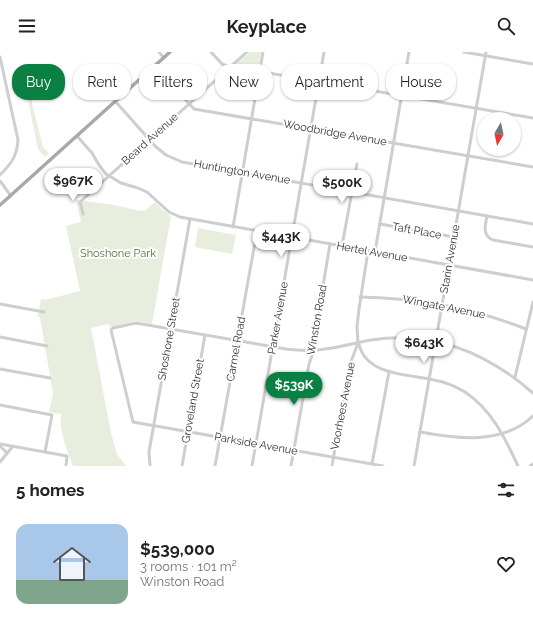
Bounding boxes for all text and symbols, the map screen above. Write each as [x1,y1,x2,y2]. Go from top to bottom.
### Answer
icon: menu [16,15,38,37]
icon: search [495,15,517,37]
text: Keyplace [226,16,307,37]
chip: Buy [12,64,65,100]
chip: Rent [73,64,131,100]
chip: Filters [139,64,207,100]
chip: New [215,64,273,100]
chip: Apartment [281,64,378,100]
chip: House [386,64,456,100]
street label: Beard Avenue [119,110,181,168]
north arrow [477,112,521,156]
map controls [477,112,521,156]
street label: Woodbridge Avenue [282,117,388,149]
street label: Huntington Avenue [193,157,292,187]
pin: $967K [45,168,101,202]
pin: $500K [314,170,370,204]
text: $967K [53,173,93,188]
text: $500K [322,175,362,190]
street label: Taft Place [391,220,443,242]
street label: Starin Avenue [438,223,463,295]
pin: $443K [253,224,309,258]
text: $443K [261,229,301,244]
street label: Hertel Avenue [335,239,409,265]
park label: Shoshone Park [80,247,156,260]
street label: Parker Avenue [265,280,291,355]
street label: Winston Road [304,284,330,356]
street label: Wingate Avenue [401,293,487,322]
street label: Shoshone Street [155,296,183,382]
street label: Carmel Road [224,315,248,383]
pin: $643K [396,330,452,364]
text: $643K [404,335,444,350]
street label: Groveland Street [179,357,207,444]
street label: Voorhees Avenue [328,360,358,451]
pin: $539K [266,372,322,406]
text: $539K [274,377,314,392]
street label: Parkside Avenue [213,430,299,458]
icon: filters [495,479,517,501]
text: 5 homes [16,480,84,500]
text: $539,000 [140,539,215,559]
icon: home [48,540,96,588]
icon: heart [495,553,517,575]
text: 3 rooms · 101 m² [140,559,237,574]
text: Winston Road [140,574,224,589]

